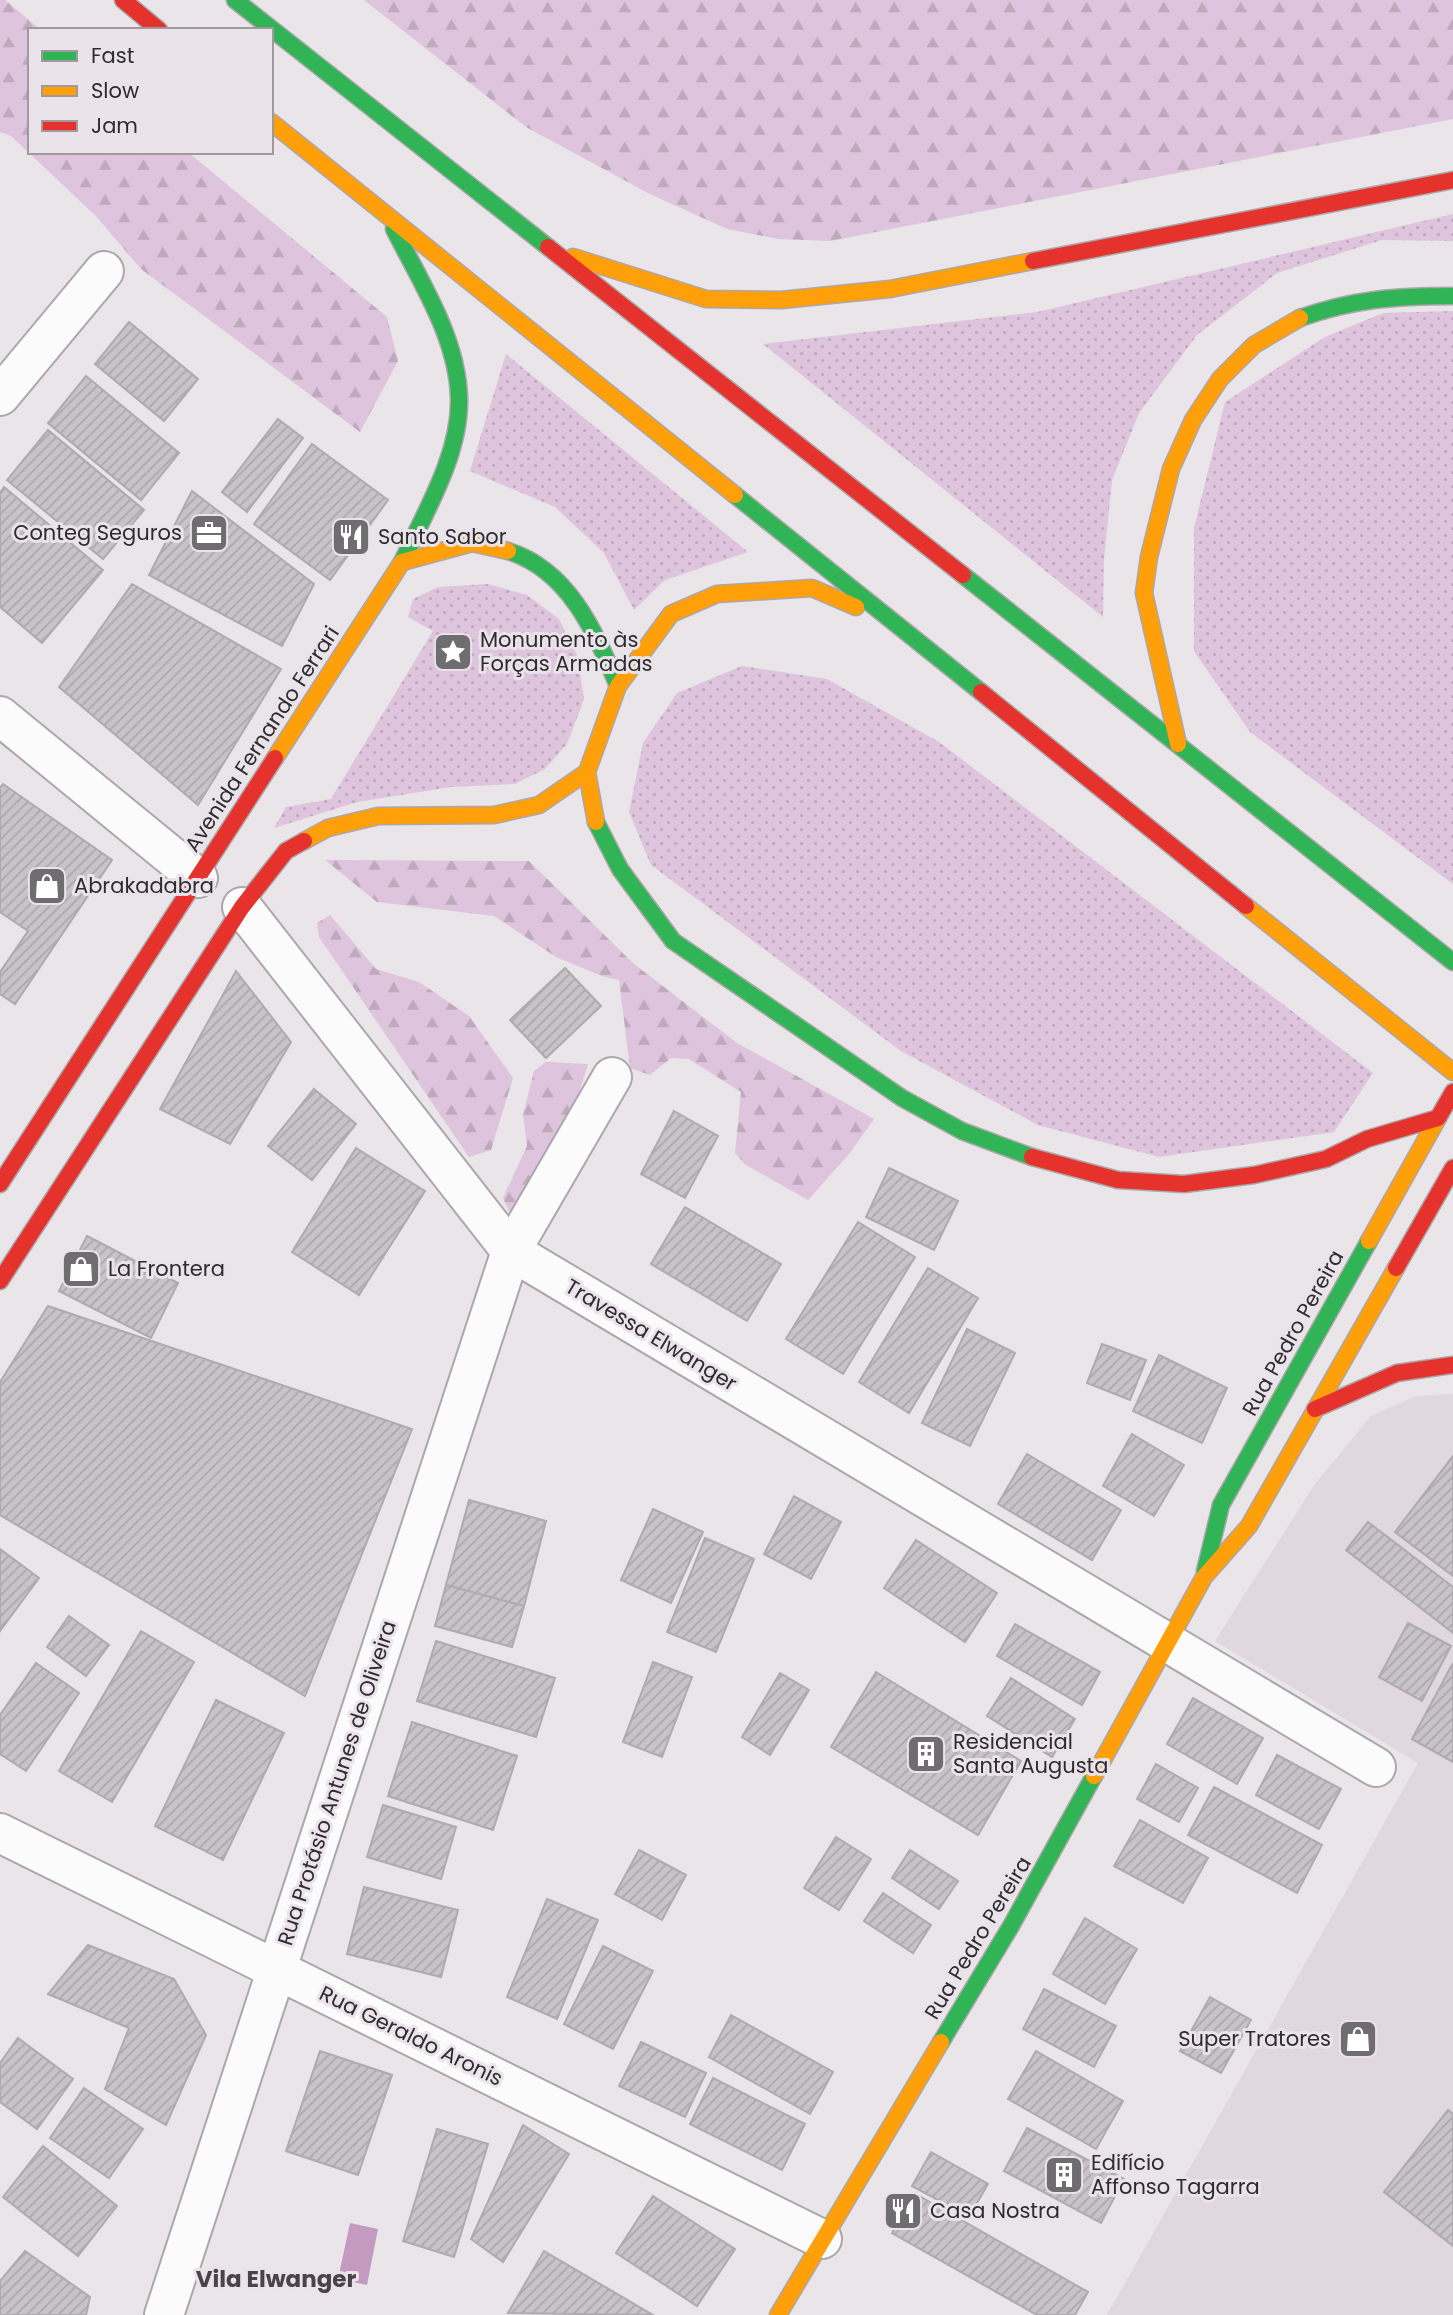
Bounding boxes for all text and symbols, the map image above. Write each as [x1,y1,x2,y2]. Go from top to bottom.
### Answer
legend [28,28,273,154]
text: Fast [91,41,134,70]
text: Slow [91,76,139,105]
text: Jam [91,111,138,140]
office icon: Conteg Seguros [188,512,230,554]
restaurant icon: Santo Sabor [330,516,372,558]
place label: Conteg Seguros [13,518,182,547]
place label: Santo Sabor [378,522,507,551]
street label: Avenida Fernando Ferrari [178,620,346,857]
place label: Monumento às Forças Armadas [480,625,653,678]
place icon: Monumento às Forças Armadas [432,631,474,673]
shop icon: Abrakadabra [26,865,68,907]
place label: Abrakadabra [74,871,214,900]
street label: Rua Pedro Pereira [1235,1245,1350,1421]
shop icon: La Frontera [60,1248,102,1290]
place label: La Frontera [108,1254,225,1283]
street label: Travessa Elwanger [560,1272,743,1397]
street label: Rua Protásio Antunes de Oliveira [270,1617,403,1949]
place label: Residencial Santa Augusta [953,1727,1108,1780]
building icon: Residencial Santa Augusta [905,1733,947,1775]
street label: Rua Pedro Pereira [917,1851,1038,2025]
street label: Rua Geraldo Aronis [315,1979,508,2093]
shop icon: Super Tratores [1337,2018,1379,2060]
place label: Super Tratores [1178,2024,1331,2053]
place label: Edifício Affonso Tagarra [1091,2148,1260,2201]
building icon: Edifício Affonso Tagarra [1043,2154,1085,2196]
restaurant icon: Casa Nostra [882,2190,924,2232]
place label: Casa Nostra [930,2196,1060,2225]
district label: Vila Elwanger [196,2263,357,2295]

